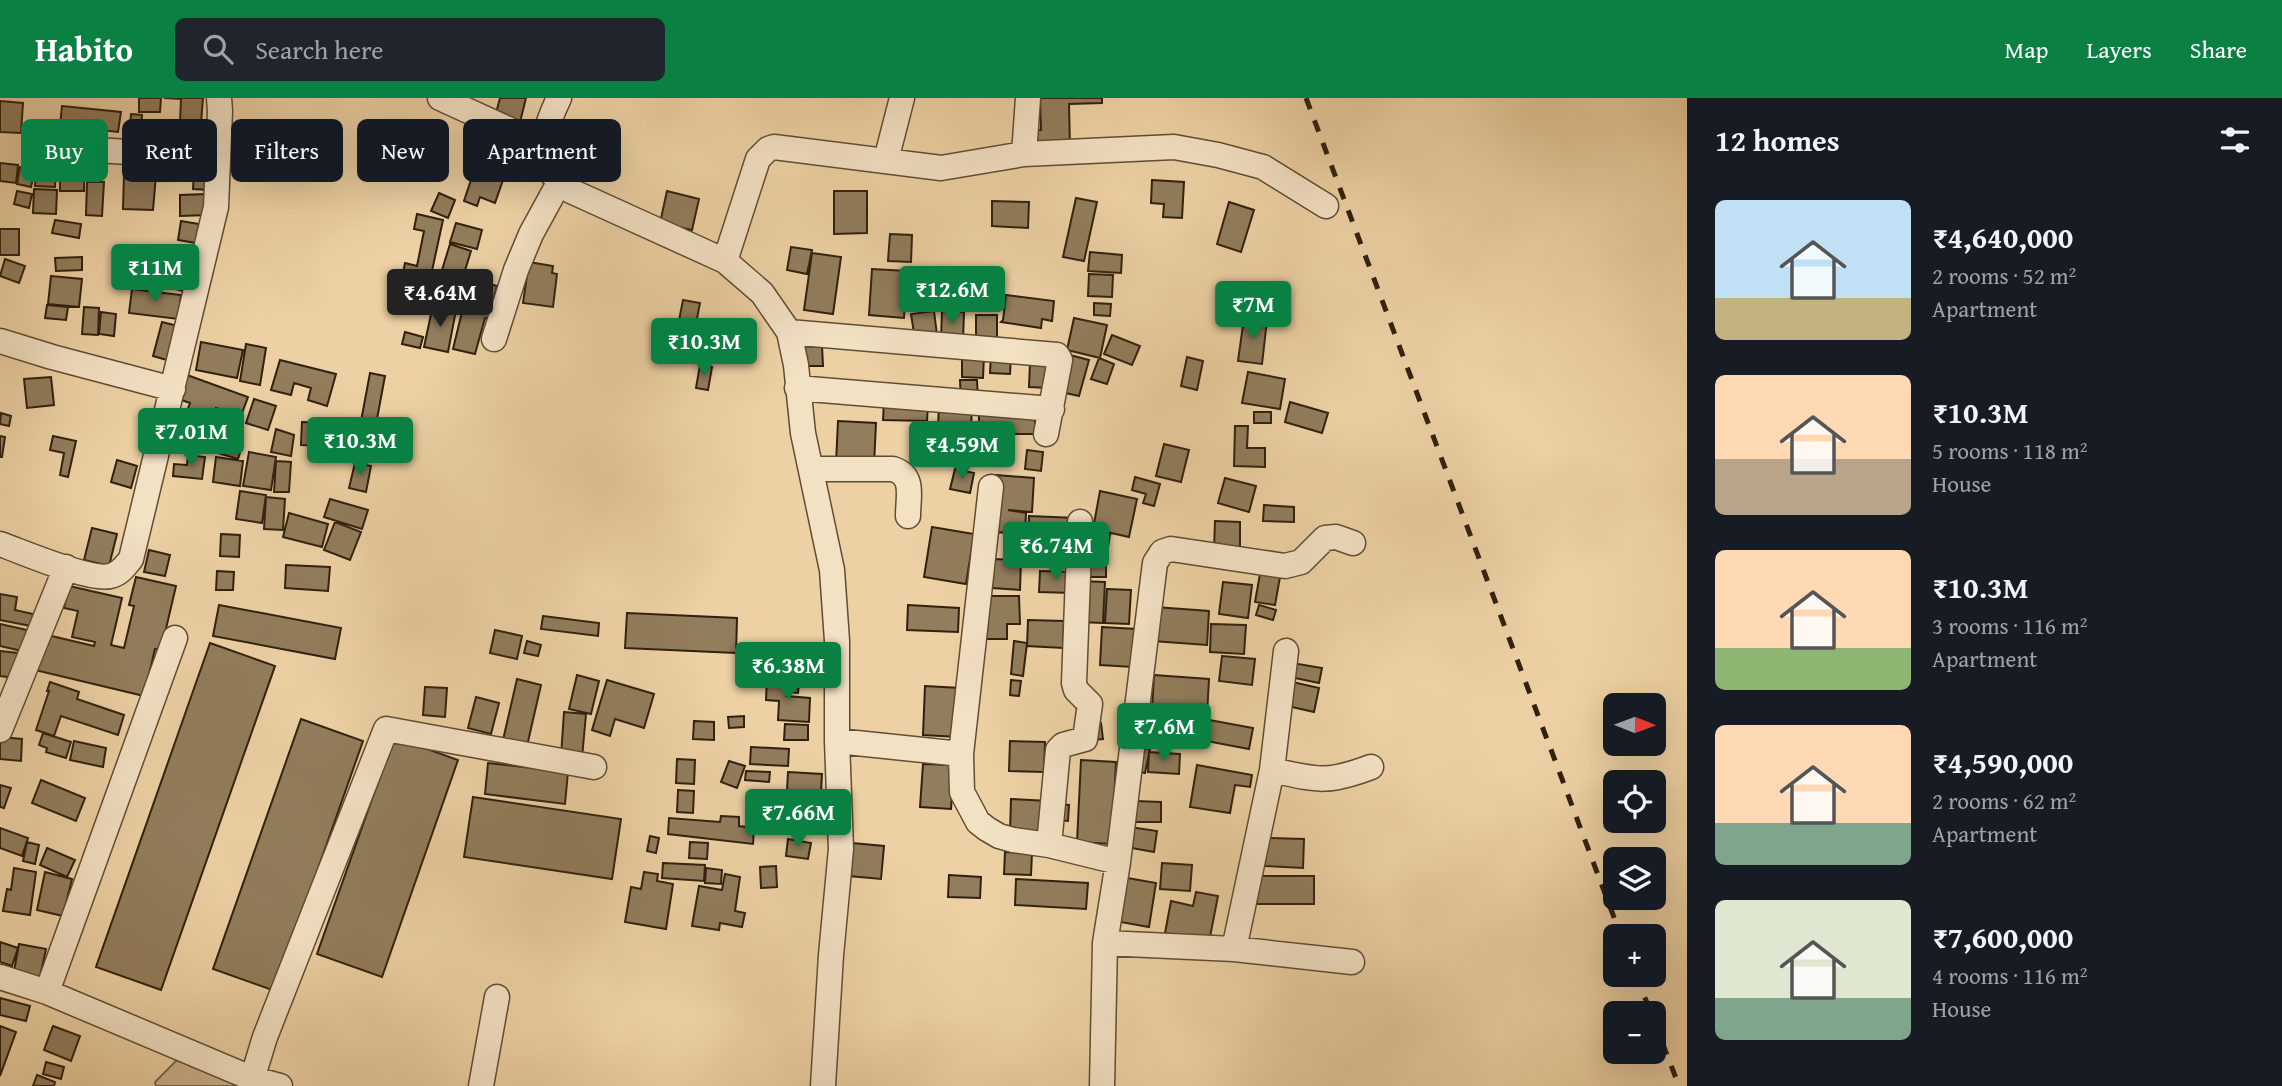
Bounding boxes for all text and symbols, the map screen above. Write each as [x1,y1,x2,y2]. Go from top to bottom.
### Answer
search box [175,18,665,81]
text: Habito [35,25,133,73]
icon: search [199,30,237,68]
text: Search here [255,30,383,69]
text: Map [2005,32,2048,67]
text: Layers [2086,32,2152,67]
text: Share [2190,32,2247,67]
text: 12 homes [1715,118,1840,162]
chip: Buy [21,119,108,182]
chip: Rent [122,119,217,182]
chip: Filters [231,119,343,182]
chip: New [357,119,449,182]
chip: Apartment [463,119,621,182]
icon: filters [2216,121,2254,159]
text: ₹4,640,000 [1932,215,2073,259]
icon: home [1771,228,1855,312]
pin: ₹11M [114,244,196,304]
text: ₹11M [127,250,183,283]
text: 2 rooms · 52 m² [1932,259,2076,292]
pin: ₹12.6M [895,266,1009,326]
pin: ₹4.64M [383,270,497,329]
text: ₹12.6M [915,272,989,305]
text: ₹4.64M [403,275,477,308]
pin: ₹7M [1219,282,1287,341]
text: ₹7M [1231,287,1275,320]
text: Apartment [1932,292,2037,325]
pin: ₹10.3M [647,318,761,378]
text: ₹10.3M [667,324,741,357]
text: ₹10.3M [1932,390,2028,434]
icon: home [1771,403,1855,487]
pin: ₹7.01M [134,408,248,468]
text: ₹7.01M [154,414,228,447]
pin: ₹10.3M [303,418,417,477]
pin: ₹4.59M [905,422,1019,481]
text: ₹10.3M [323,423,397,456]
text: ₹4.59M [925,427,999,460]
text: 5 rooms · 118 m² [1932,434,2087,467]
text: House [1932,467,1991,500]
pin: ₹6.74M [999,522,1113,582]
text: ₹6.74M [1019,528,1093,561]
text: ₹10.3M [1932,565,2028,609]
icon: home [1771,578,1855,662]
text: 3 rooms · 116 m² [1932,609,2087,642]
pin: ₹6.38M [731,642,845,702]
text: Apartment [1932,642,2037,675]
text: ₹6.38M [751,648,825,681]
north arrow [1603,693,1666,756]
map controls [1603,693,1666,1064]
pin: ₹7.6M [1115,704,1213,763]
text: ₹7.6M [1133,709,1195,742]
text: ₹4,590,000 [1932,740,2073,784]
icon: home [1771,753,1855,837]
button: locate [1603,770,1666,833]
text: 2 rooms · 62 m² [1932,784,2076,817]
pin: ₹7.66M [741,790,855,849]
text: ₹7.66M [761,795,835,828]
text: Apartment [1932,817,2037,850]
button: layers [1603,847,1666,910]
text: ₹7,600,000 [1932,915,2073,959]
button: + [1603,924,1666,987]
icon: home [1771,928,1855,1012]
text: 4 rooms · 116 m² [1932,959,2087,992]
text: House [1932,992,1991,1025]
button: − [1603,1001,1666,1064]

